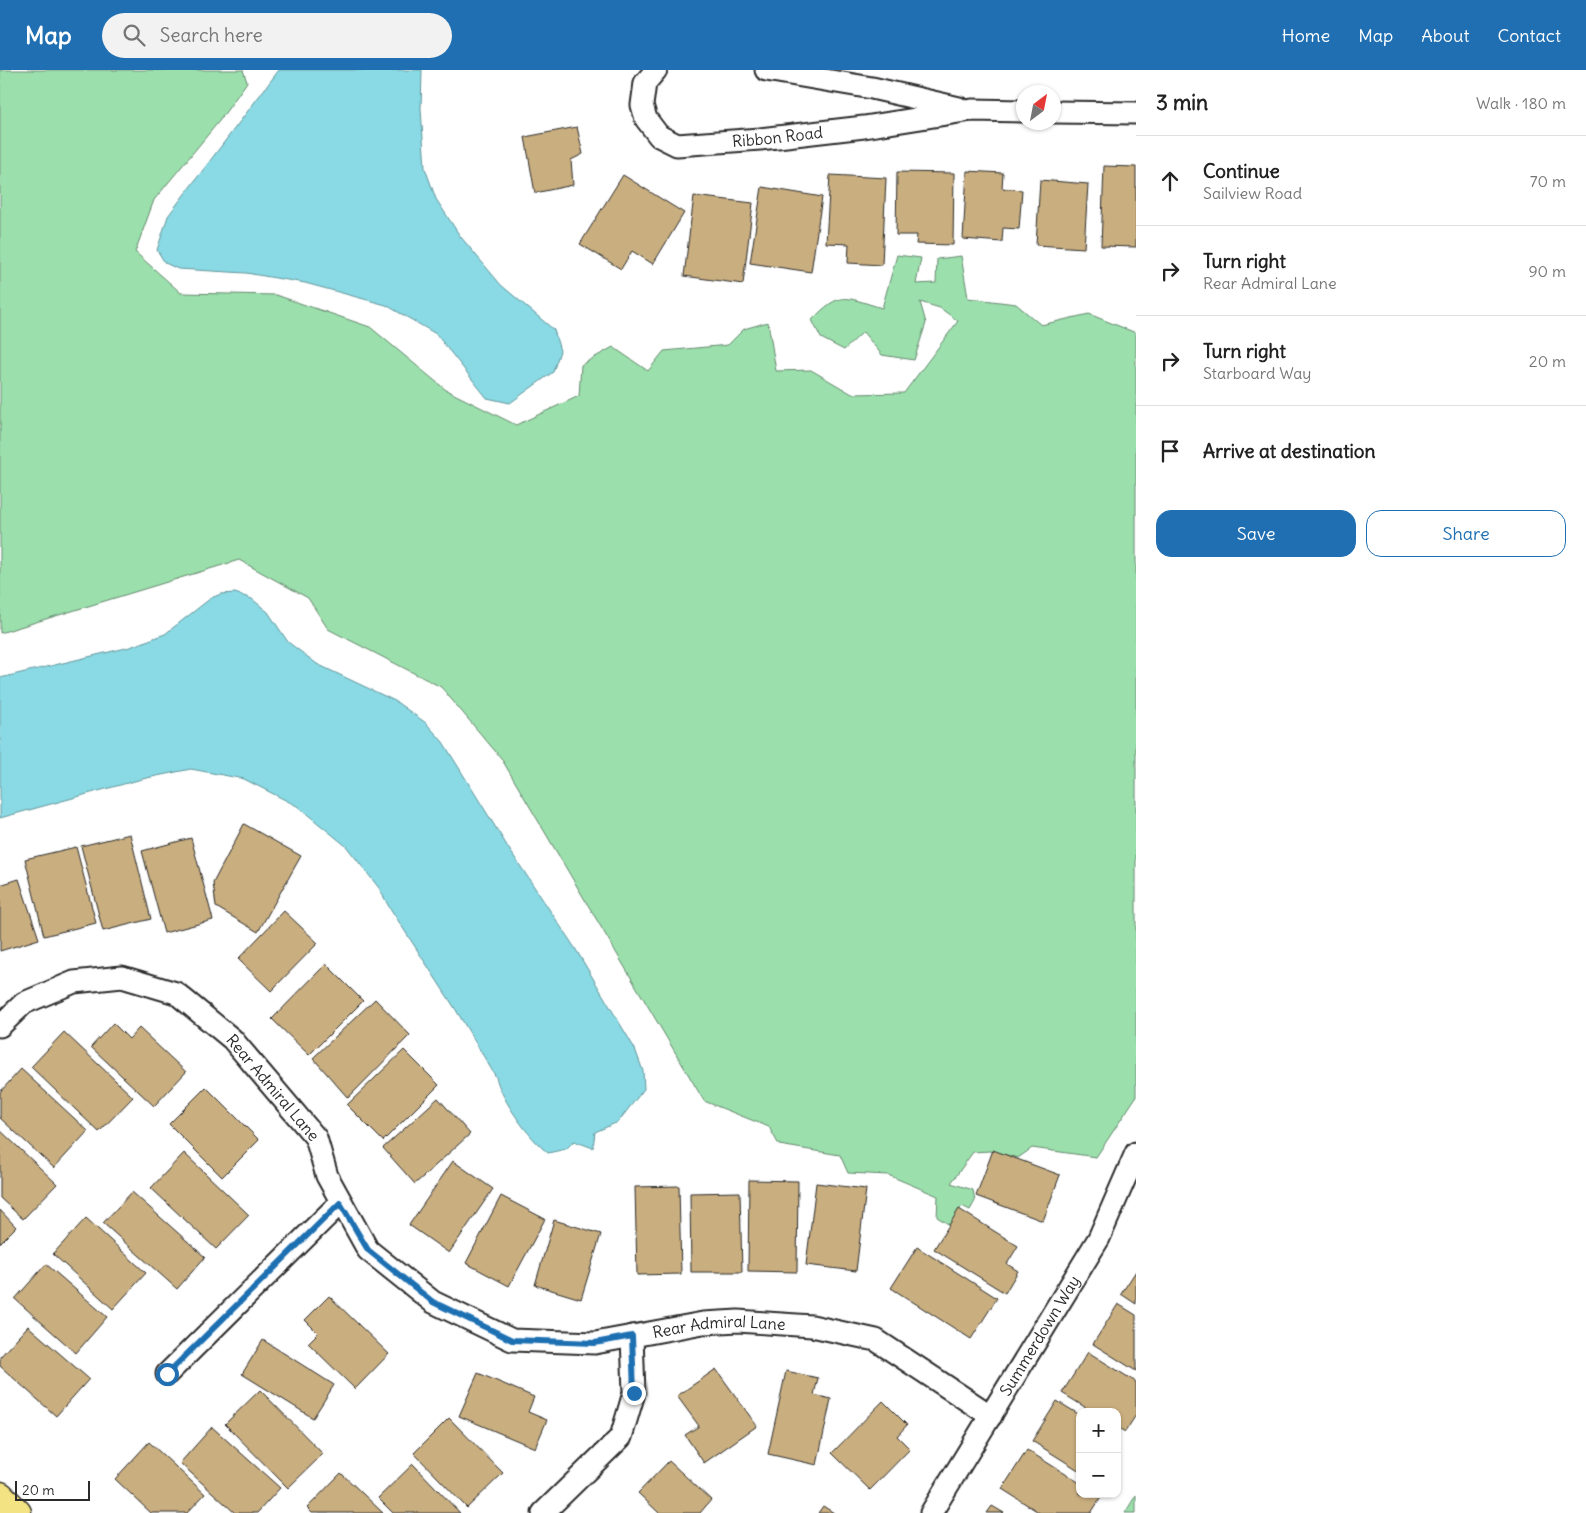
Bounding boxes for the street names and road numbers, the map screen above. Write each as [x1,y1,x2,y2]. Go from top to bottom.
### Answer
street label: Ribbon Road [731,122,824,151]
street label: Rear Admiral Lane [222,1030,324,1145]
street label: Summerdown Way [995,1272,1084,1399]
street label: Rear Admiral Lane [651,1311,786,1342]

